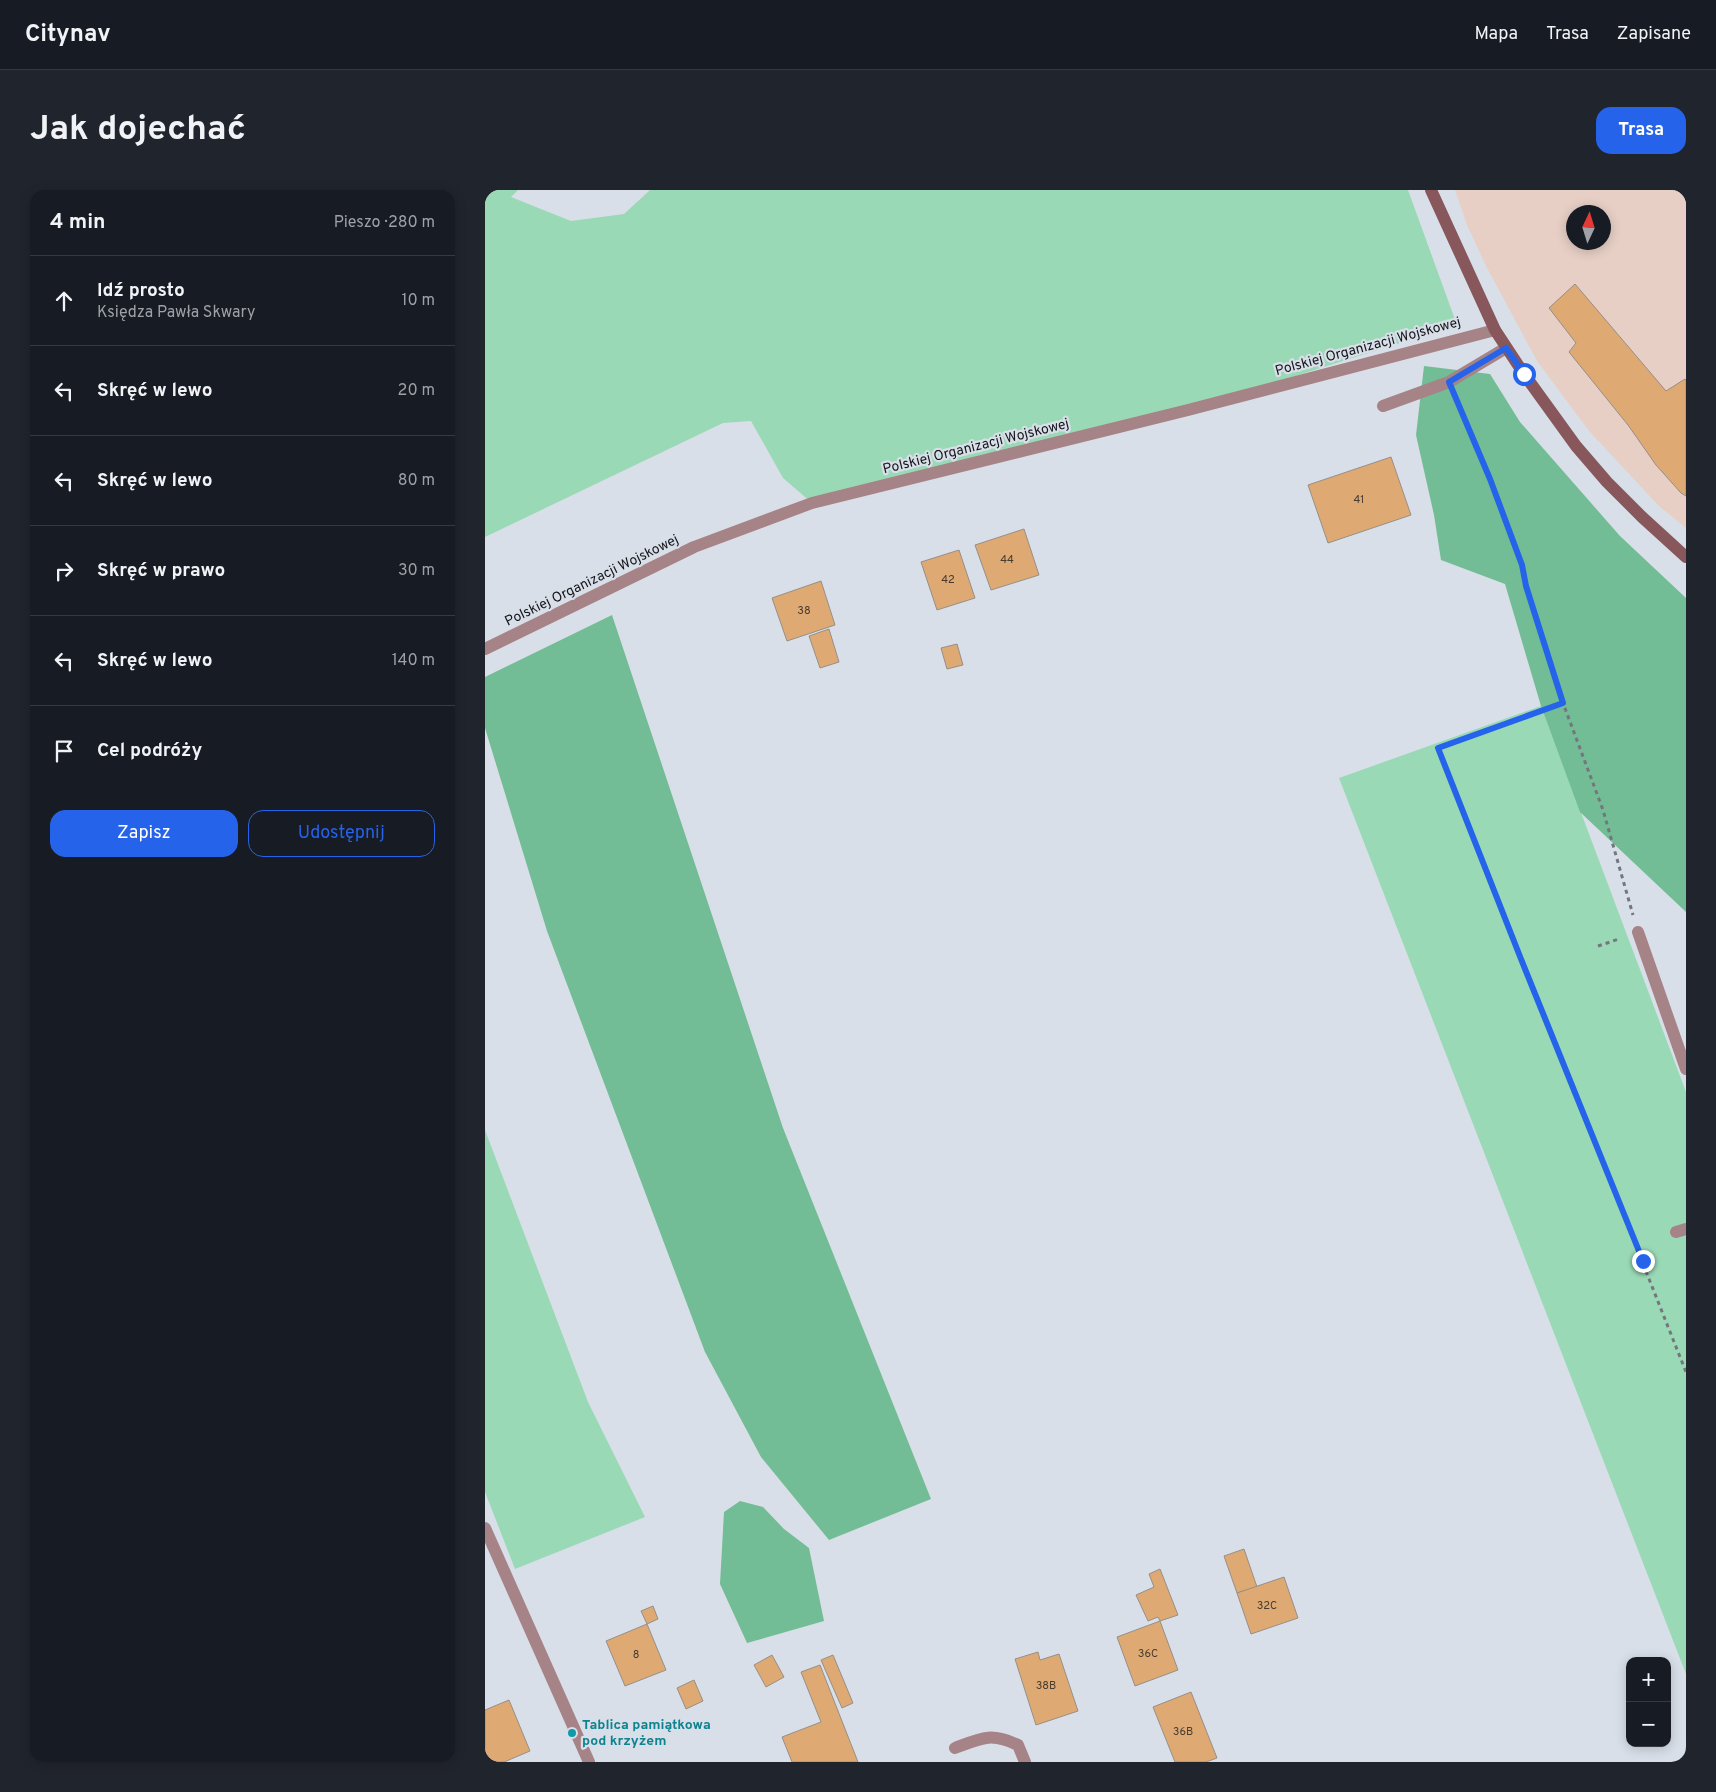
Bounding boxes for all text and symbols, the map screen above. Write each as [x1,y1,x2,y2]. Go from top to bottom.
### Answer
text: Citynav [25,20,111,50]
text: Mapa [1475,23,1518,46]
text: Trasa [1546,23,1589,46]
text: Zapisane [1617,23,1691,46]
button: Trasa [1596,107,1686,154]
text: Jak dojechać [30,108,246,152]
north arrow [1566,205,1611,250]
text: 4 min [50,209,106,236]
text: Pieszo · 280 m [334,213,435,233]
text: Idź prosto [97,279,185,303]
icon: ahead [50,287,78,315]
text: 10 m [401,291,435,311]
text: Księdza Pawła Skwary [97,303,255,323]
street label: Polskiej Organizacji Wojskowej [1273,314,1463,380]
route start [1513,363,1536,386]
icon: left [50,377,78,405]
text: Skręć w lewo [97,379,212,403]
text: 20 m [398,381,435,401]
street label: Polskiej Organizacji Wojskowej [881,416,1071,478]
icon: left [50,467,78,495]
text: Skręć w lewo [97,469,212,493]
text: 80 m [398,471,435,491]
house number: 41 [1354,493,1364,507]
street label: Polskiej Organizacji Wojskowej [502,531,682,631]
house number: 44 [1000,553,1014,567]
icon: right [50,557,78,585]
text: Skręć w prawo [97,559,225,583]
text: 30 m [398,561,435,581]
house number: 42 [941,573,955,587]
house number: 38 [797,604,811,618]
icon: left [50,647,78,675]
text: Skręć w lewo [97,649,212,673]
text: 140 m [392,651,435,671]
icon: arrive [50,737,78,765]
text: Cel podróży [97,739,202,763]
button: Zapisz [50,810,238,857]
button: Udostępnij [248,810,435,857]
route end [1632,1250,1655,1273]
house number: 32C [1257,1599,1277,1613]
house number: 36C [1138,1647,1158,1661]
house number: 8 [633,1648,639,1662]
map controls [1626,1657,1671,1747]
button: + [1626,1657,1671,1702]
house number: 38B [1036,1679,1056,1693]
button: − [1626,1702,1671,1747]
place label: Tablica pamiątkowa pod krzyżem [582,1717,711,1750]
house number: 36B [1173,1725,1193,1739]
marker: Tablica pamiątkowa pod krzyżem [566,1727,578,1739]

